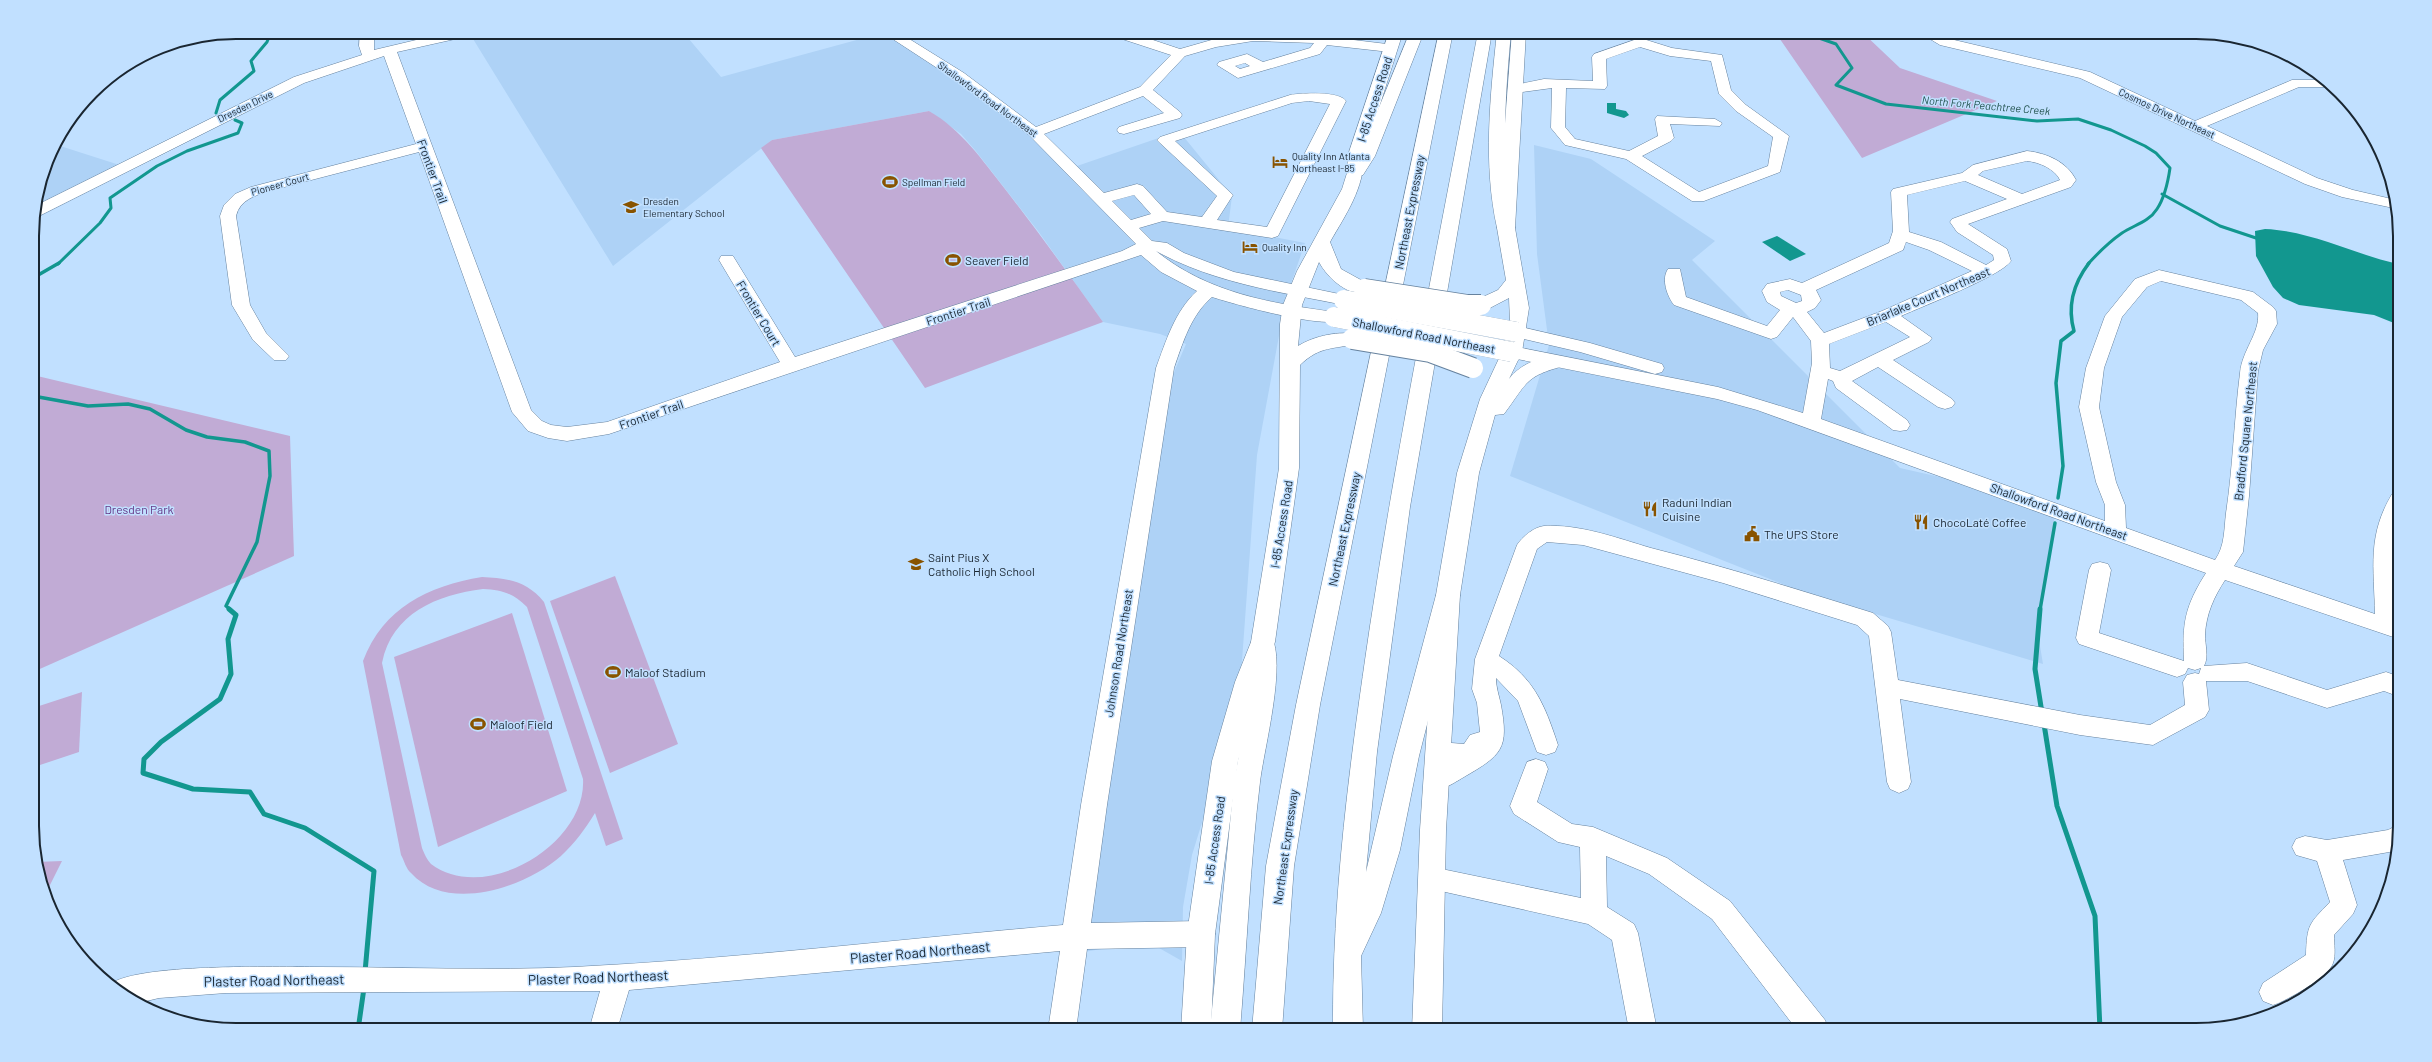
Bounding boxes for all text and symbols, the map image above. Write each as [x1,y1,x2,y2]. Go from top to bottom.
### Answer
street label: I-85 Access Road [1354,55,1394,143]
street label: Shallowford Road Northeast [936,59,1041,140]
street label: Cosmos Drive Northeast [2117,85,2217,141]
street label: Dresden Drive [215,87,275,125]
water label: North Fork Peachtree Creek [1921,93,2051,117]
street label: Frontier Trail [415,137,451,205]
place label: Quality Inn Atlanta Northeast I-85 [1292,150,1370,174]
hotel icon: Quality Inn Atlanta Northeast I-85 [1271,153,1289,171]
street label: Northeast Expressway [1391,153,1427,270]
street label: Pioneer Court [250,170,311,198]
sports icon: Spellman Field [881,173,899,191]
place label: Spellman Field [902,176,965,188]
place label: Dresden Elementary School [643,195,724,219]
school or university icon: Dresden Elementary School [622,198,640,216]
hotel icon: Quality Inn [1241,238,1259,256]
place label: Quality Inn [1262,241,1307,253]
sports icon: Seaver Field [944,251,962,269]
place label: Seaver Field [965,253,1029,267]
street label: Briarlake Court Northeast [1864,264,1992,328]
street label: Frontier Court [734,278,784,348]
street label: Frontier Trail [924,294,992,328]
street label: Shallowford Road Northeast [1351,314,1497,356]
street label: Bradford Square Northeast [2231,361,2259,501]
street label: Frontier Trail [617,396,685,432]
street label: Northeast Expressway [1325,470,1363,587]
street label: I-85 Access Road [1267,479,1295,569]
street label: Shallowford Road Northeast [1988,480,2130,542]
place label: Raduni Indian Cuisine [1662,495,1732,523]
restaurant icon: Raduni Indian Cuisine [1641,500,1659,518]
park label: Dresden Park [104,502,174,516]
restaurant icon: ChocoLaté Coffee [1912,513,1930,531]
place label: ChocoLaté Coffee [1933,515,2026,529]
public building icon: The UPS Store [1743,525,1761,543]
place label: The UPS Store [1764,527,1839,541]
place label: Saint Pius X Catholic High School [928,550,1035,578]
school or university icon: Saint Pius X Catholic High School [907,555,925,573]
street label: Johnson Road Northeast [1101,588,1135,718]
sports icon: Maloof Stadium [604,663,622,681]
place label: Maloof Stadium [625,665,706,679]
sports icon: Maloof Field [469,715,487,733]
place label: Maloof Field [490,717,553,731]
street label: Northeast Expressway [1270,788,1300,906]
street label: I-85 Access Road [1201,795,1227,885]
street label: Plaster Road Northeast [849,937,991,967]
street label: Plaster Road Northeast [527,966,669,988]
street label: Plaster Road Northeast [204,970,344,990]

